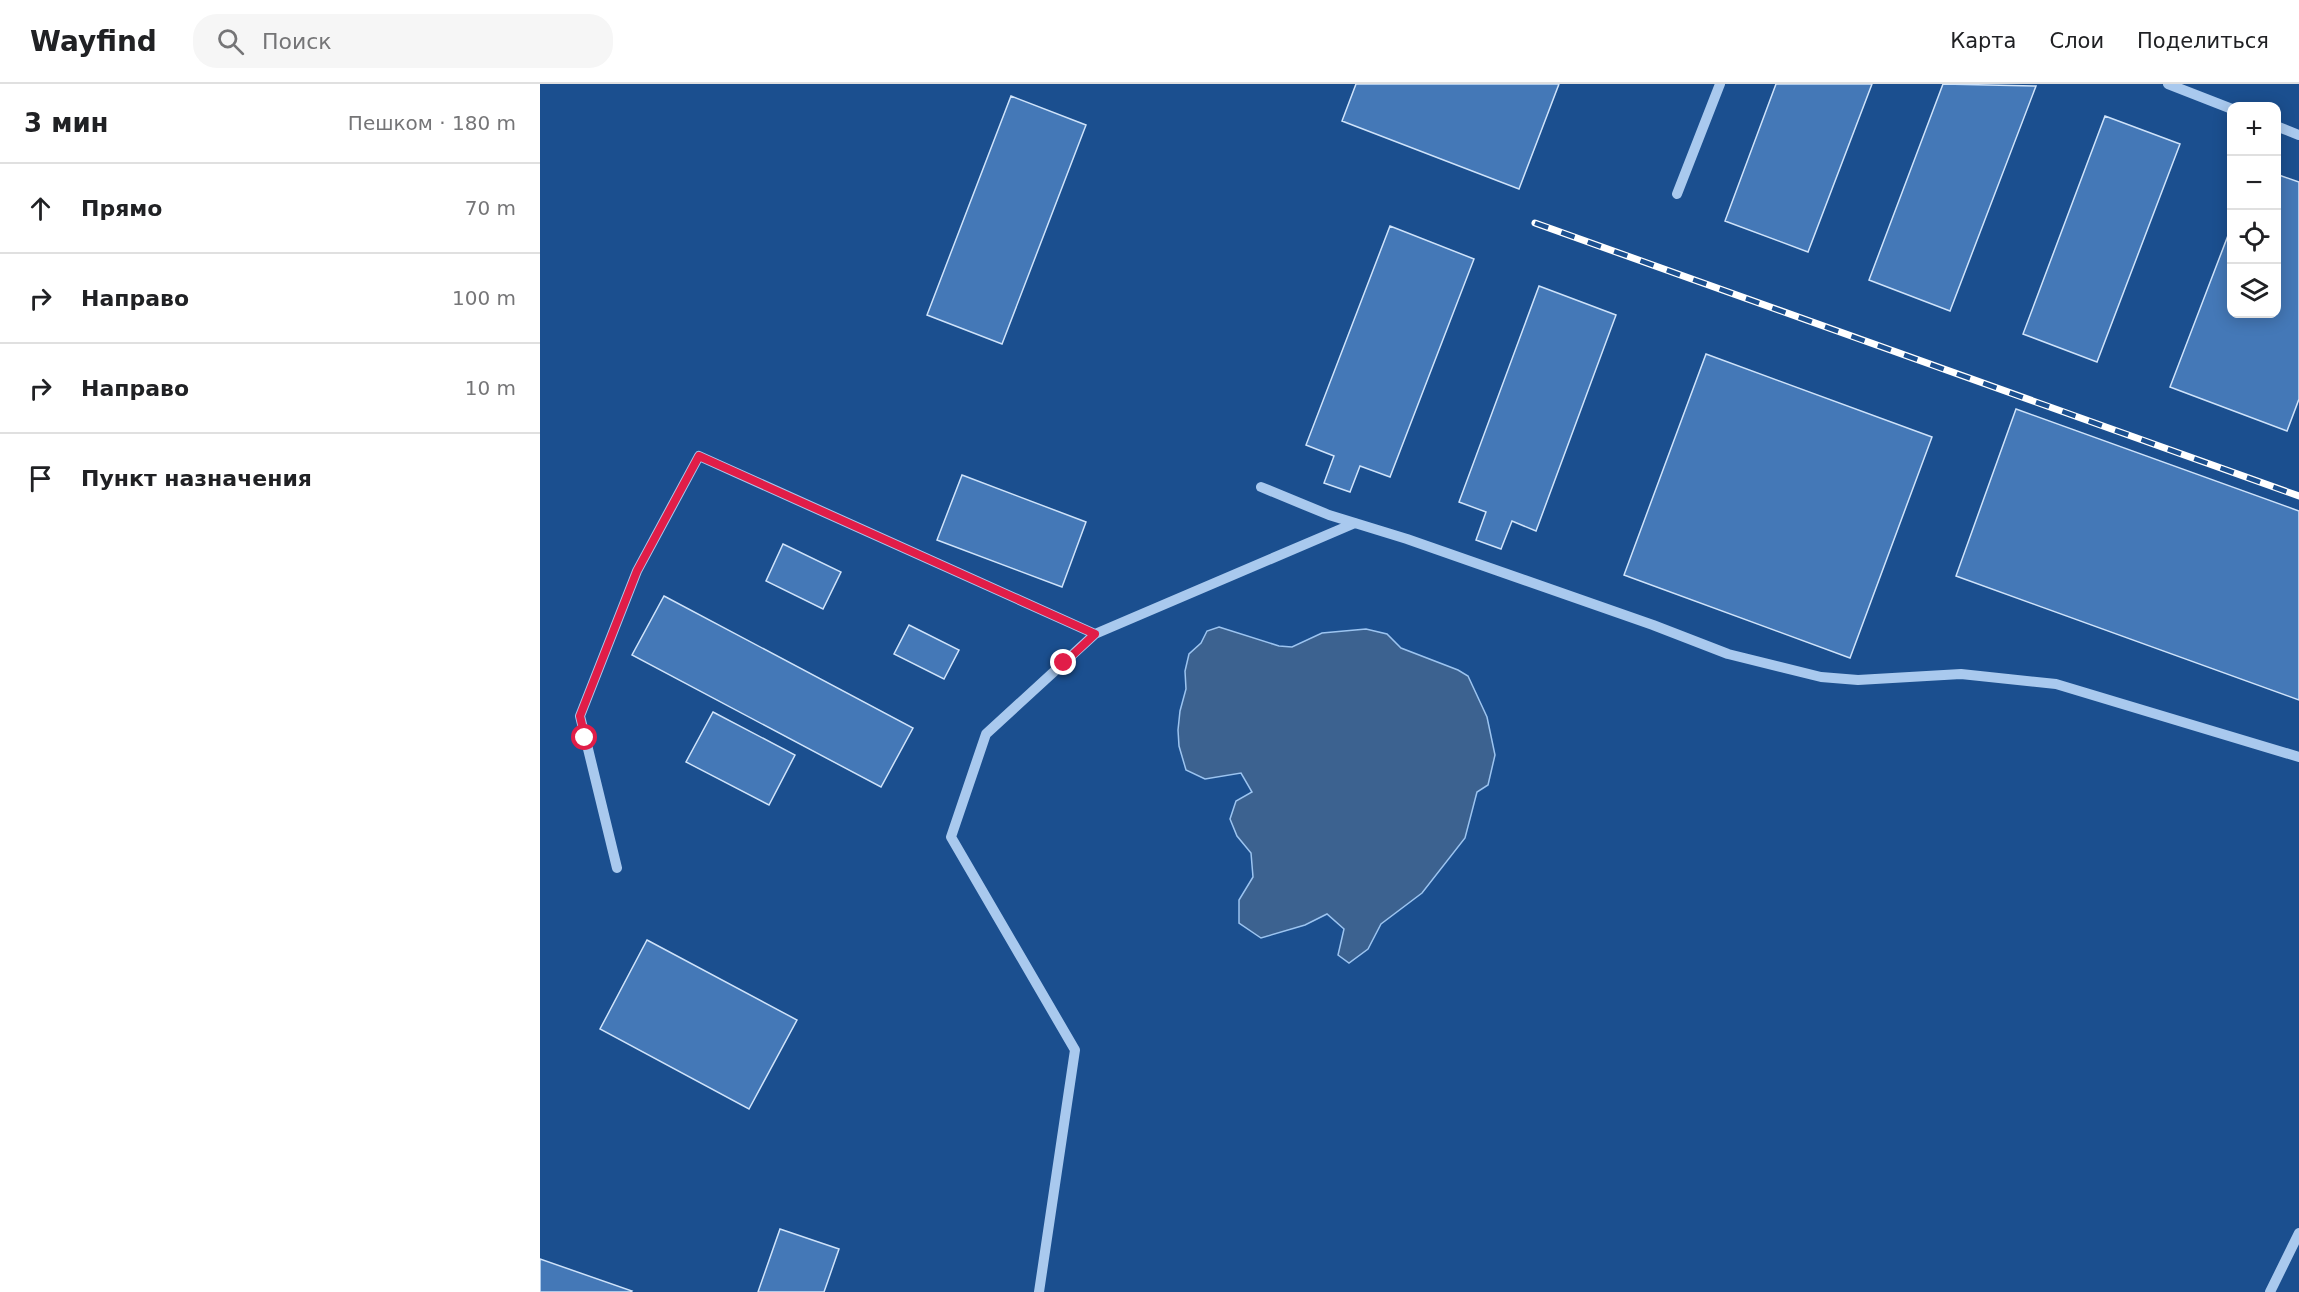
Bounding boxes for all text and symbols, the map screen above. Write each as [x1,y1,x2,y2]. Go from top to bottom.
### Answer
search box [193,14,613,68]
text: Wayfind [30,25,157,58]
icon: search [214,25,247,58]
text: Поиск [262,29,332,54]
text: Карта [1950,29,2016,53]
text: Слои [2049,29,2104,53]
text: Поделиться [2137,29,2269,53]
map controls [2227,102,2281,318]
button: + [2227,102,2281,156]
text: 3 мин [24,108,109,138]
text: Пешком · 180 m [348,111,516,135]
button: − [2227,156,2281,210]
icon: ahead [24,192,57,225]
text: Прямо [81,196,162,221]
text: 70 m [465,196,516,220]
button: locate [2227,210,2281,264]
button: layers [2227,264,2281,318]
icon: right [24,282,57,315]
text: Направо [81,286,189,311]
text: 100 m [452,286,516,310]
icon: right [24,372,57,405]
text: Направо [81,376,189,401]
text: 10 m [465,376,516,400]
icon: arrive [24,462,57,495]
text: Пункт назначения [81,466,312,491]
route end [1050,649,1076,675]
route start [571,724,597,750]

